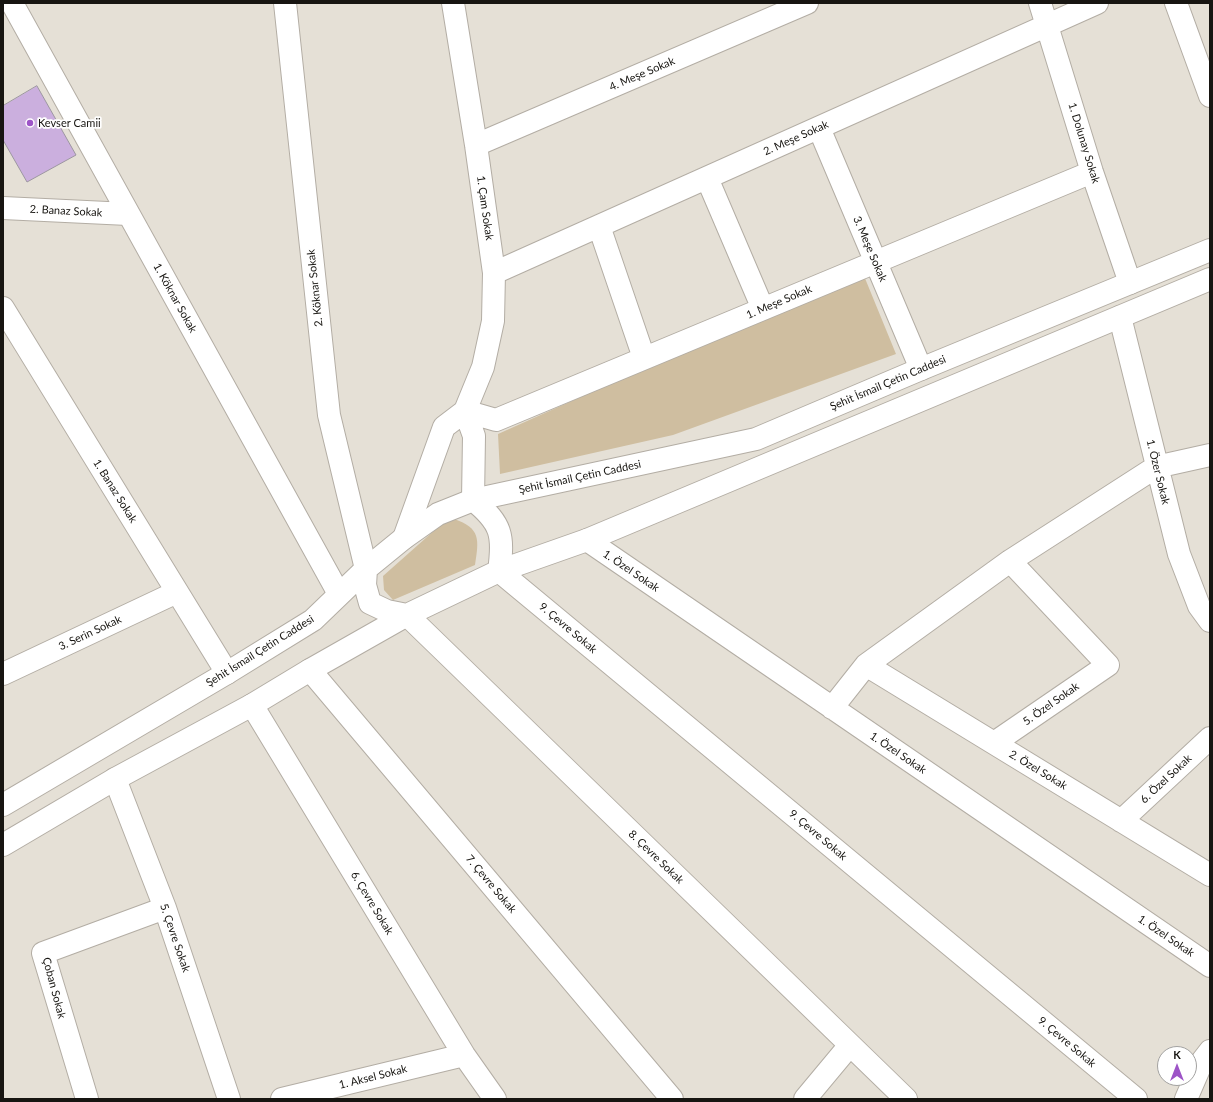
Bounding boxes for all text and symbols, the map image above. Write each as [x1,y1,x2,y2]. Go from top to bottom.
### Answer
street label: 4. Meşe Sokak [607,54,677,94]
street label: 1. Dolunay Sokak [1065,101,1103,185]
place label: Kevser Camii [38,116,101,130]
marker: Kevser Camii [25,118,35,128]
street label: 2. Meşe Sokak [761,118,831,158]
street label: 1. Çam Sokak [474,175,496,241]
street label: 2. Banaz Sokak [29,203,103,219]
street label: 3. Meşe Sokak [850,214,890,284]
street label: 2. Köknar Sokak [304,249,326,327]
street label: 1. Köknar Sokak [150,261,200,335]
street label: 1. Meşe Sokak [744,282,814,322]
street label: Şehit İsmail Çetin Caddesi [828,353,948,413]
street label: 1. Özer Sokak [1144,438,1172,506]
street label: 1. Banaz Sokak [90,457,140,525]
street label: Şehit İsmail Çetin Caddesi [518,458,642,496]
street label: 1. Özel Sokak [600,547,662,595]
street label: 9. Çevre Sokak [536,600,600,656]
street label: Şehit İsmail Çetin Caddesi [204,612,316,690]
street label: 3. Serin Sokak [56,613,124,653]
street label: 5. Özel Sokak [1020,680,1082,728]
street label: 1. Özel Sokak [867,729,929,777]
street label: 2. Özel Sokak [1007,748,1069,792]
street label: 6. Özel Sokak [1138,752,1194,806]
street label: 9. Çevre Sokak [786,807,850,863]
street label: 8. Çevre Sokak [626,827,686,887]
street label: 7. Çevre Sokak [463,852,519,916]
street label: 6. Çevre Sokak [348,869,396,937]
street label: 5. Çevre Sokak [157,902,193,974]
street label: 1. Özel Sokak [1135,912,1197,960]
street label: Çoban Sokak [39,956,69,1020]
street label: 9. Çevre Sokak [1035,1014,1099,1070]
north arrow [1157,1046,1197,1086]
text: K [1173,1048,1181,1061]
street label: 1. Aksel Sokak [338,1062,408,1092]

